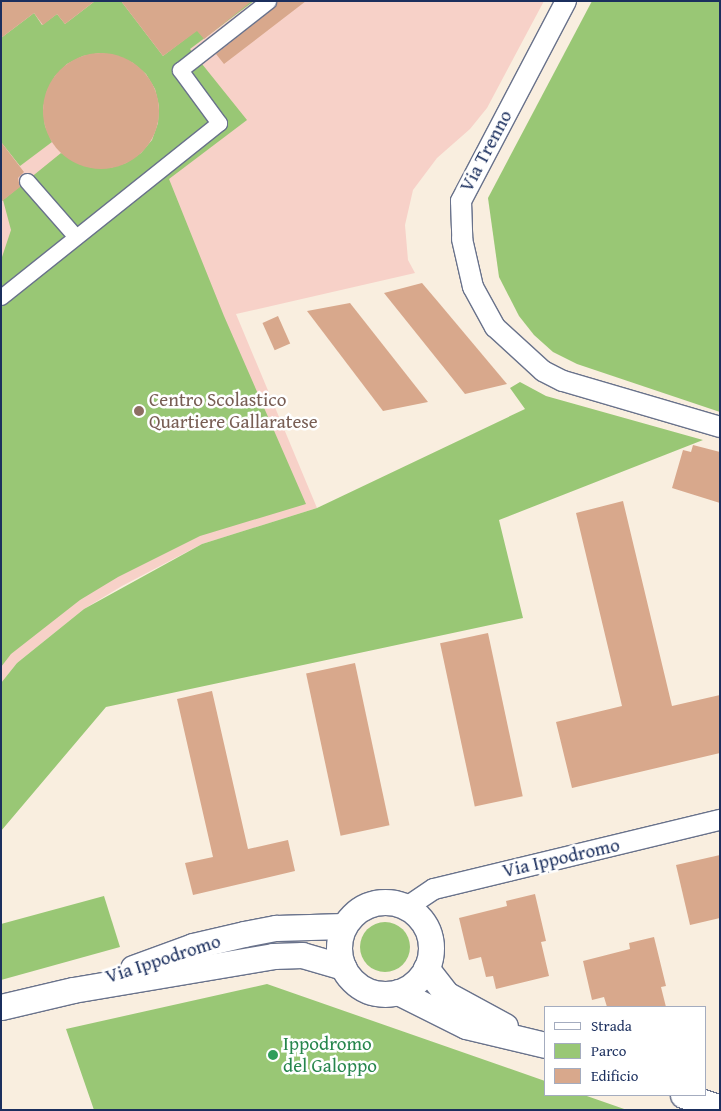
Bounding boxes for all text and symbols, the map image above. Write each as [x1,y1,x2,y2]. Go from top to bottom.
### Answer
street label: Via Trenno [455,106,517,196]
place label: Centro Scolastico Quartiere Gallaratese [149,389,318,433]
marker: Centro Scolastico Quartiere Gallaratese [133,405,145,417]
street label: Via Ippodromo [500,833,622,883]
street label: Via Ippodromo [103,930,223,988]
legend [544,1006,706,1096]
text: Strada [591,1015,632,1036]
place label: Ippodromo del Galoppo [283,1033,377,1077]
text: Parco [591,1040,626,1061]
marker: Ippodromo del Galoppo [267,1049,279,1061]
text: Edificio [591,1065,638,1086]

